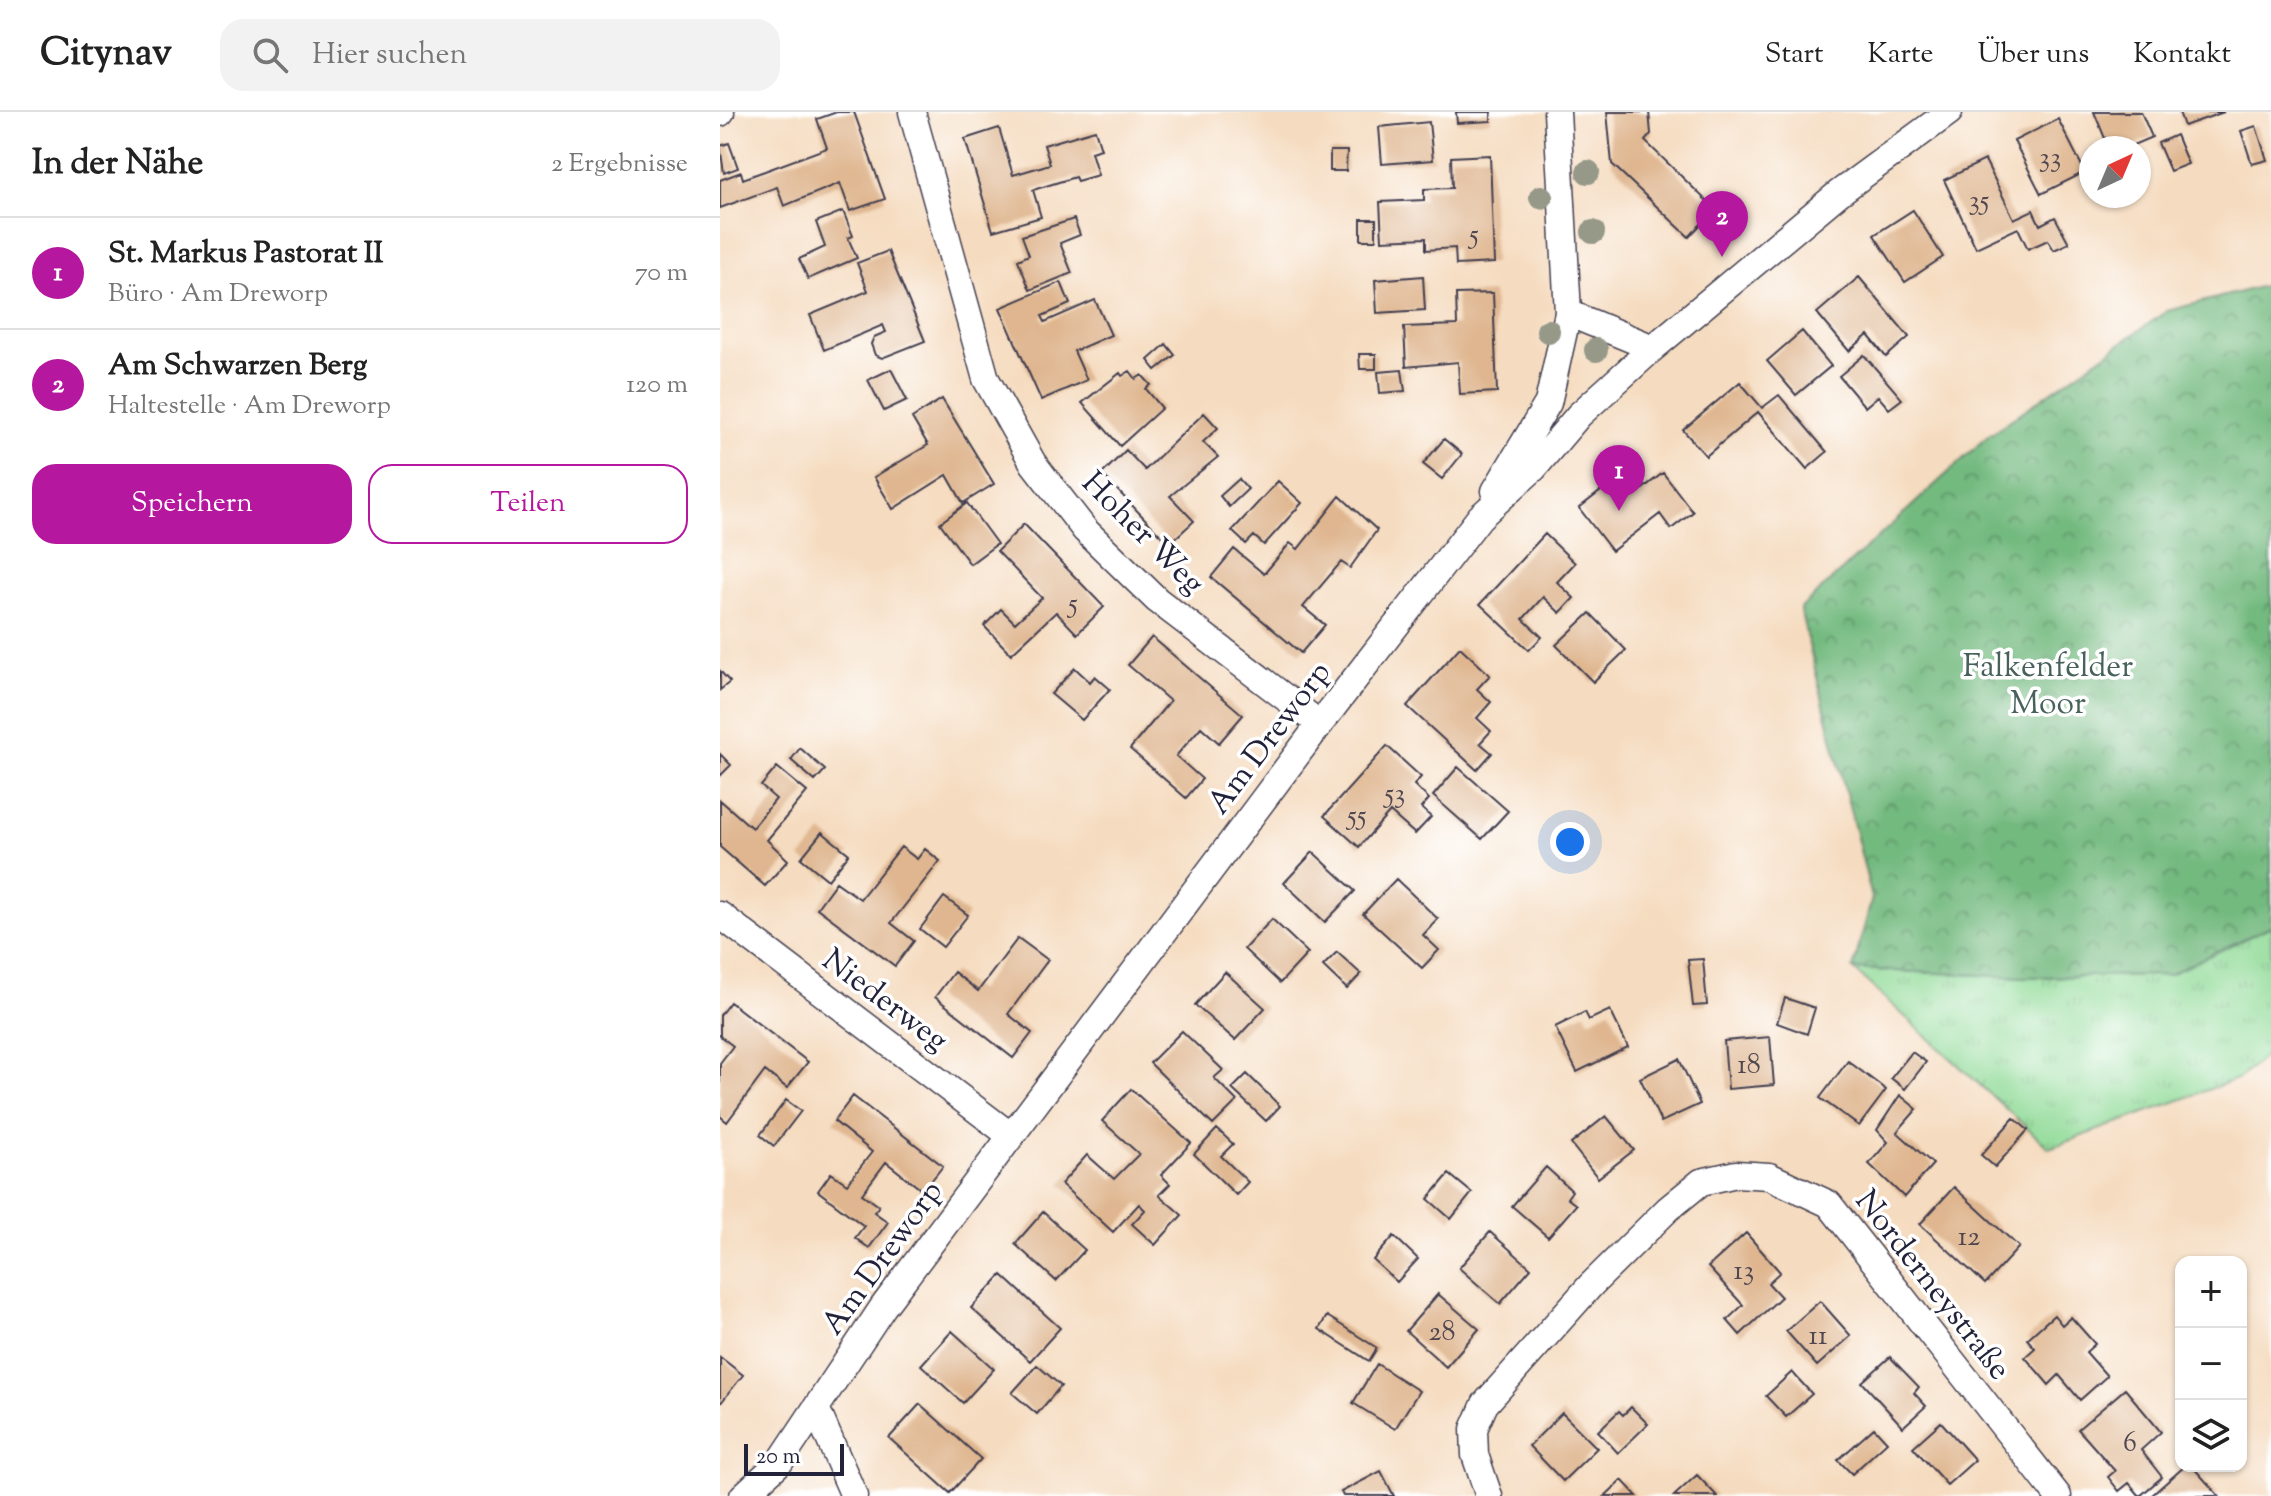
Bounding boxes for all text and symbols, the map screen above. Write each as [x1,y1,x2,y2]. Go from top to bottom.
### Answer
search box [220,19,780,91]
text: Citynav [40,28,172,82]
icon: search [248,33,292,77]
text: Hier suchen [312,34,467,77]
text: Start [1765,35,1824,75]
text: Karte [1868,35,1934,75]
text: Über uns [1978,35,2089,75]
text: Kontakt [2133,35,2231,75]
north arrow [2079,136,2151,208]
house number: 33 [2039,139,2061,179]
text: In der Nähe [32,140,203,189]
text: 2 Ergebnisse [551,146,688,183]
house number: 35 [1969,182,1990,222]
pin: 2 [1696,191,1748,257]
house number: 5 [1467,216,1479,256]
text: St. Markus Pastorat II [108,233,383,276]
text: 1 [54,255,62,292]
text: 70 m [635,255,688,292]
text: Büro · Am Dreworp [108,276,328,313]
text: Am Schwarzen Berg [108,345,367,388]
text: 2 [52,367,64,404]
text: 120 m [626,367,688,404]
text: Haltestelle · Am Dreworp [108,388,391,425]
pin: 1 [1593,445,1645,511]
street label: Hoher Weg [1070,462,1214,606]
button: Speichern [32,464,352,544]
button: Teilen [368,464,688,544]
house number: 5 [1066,585,1078,625]
park label: Falkenfelder Moor [1963,645,2133,728]
street label: Am Dreworp [1197,653,1343,825]
house number: 53 [1383,775,1405,815]
house number: 55 [1345,797,1367,837]
your location [1550,822,1590,862]
street label: Niederweg [811,939,957,1064]
house number: 18 [1737,1046,1761,1086]
street label: Am Dreworp [812,1172,955,1346]
street label: Norderneystraße [1843,1181,2021,1391]
house number: 12 [1958,1218,1980,1258]
house number: 13 [1734,1252,1754,1292]
map controls [2175,1256,2247,1472]
button: + [2175,1256,2247,1328]
house number: 28 [1428,1313,1456,1353]
house number: 11 [1808,1317,1828,1357]
button: − [2175,1328,2247,1400]
button: layers [2175,1400,2247,1472]
house number: 6 [2123,1424,2137,1464]
scale bar [744,1440,844,1476]
text: 20 m [756,1442,801,1474]

